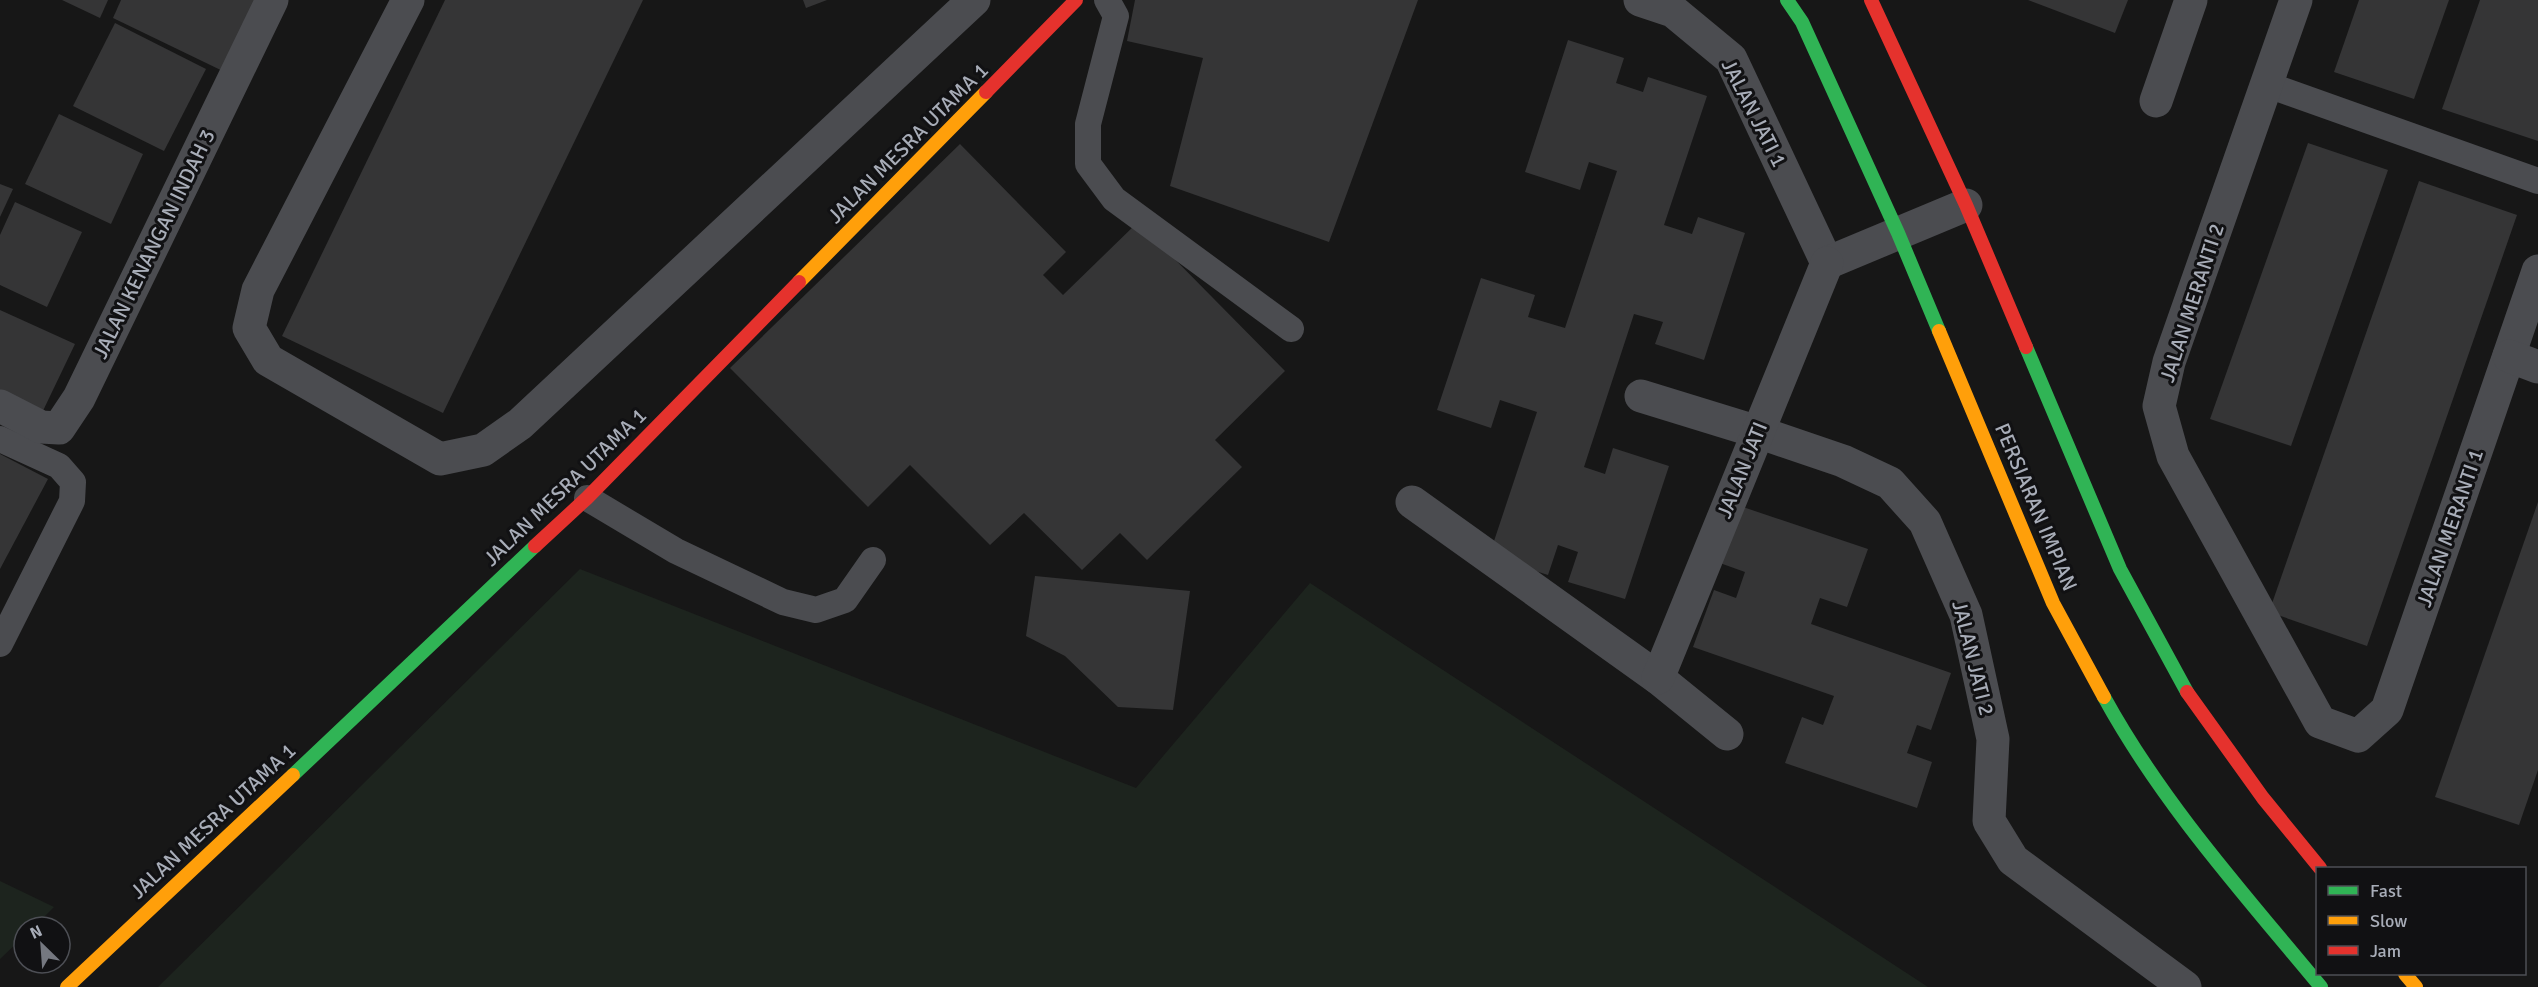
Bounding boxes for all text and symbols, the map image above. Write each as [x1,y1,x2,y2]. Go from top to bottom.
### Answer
street label: JALAN JATI 1 [1716,55,1792,171]
street label: JALAN MESRA UTAMA 1 [822,57,994,229]
street label: JALAN KENANGAN INDAH 3 [87,125,221,363]
street label: JALAN MERANTI 2 [2154,220,2230,386]
street label: JALAN MESRA UTAMA 1 [478,402,652,572]
street label: JALAN JATI [1711,418,1773,522]
street label: PERSIARAN IMPIAN [1989,419,2083,595]
street label: JALAN MERANTI 1 [2411,446,2489,610]
street label: JALAN JATI 2 [1946,598,2000,718]
street label: JALAN MESRA UTAMA 1 [125,738,301,904]
legend [2316,867,2526,975]
text: Fast [2370,880,2402,902]
text: Slow [2370,910,2407,932]
north arrow [12,915,72,975]
text: N [27,921,45,944]
text: Jam [2370,940,2401,962]

